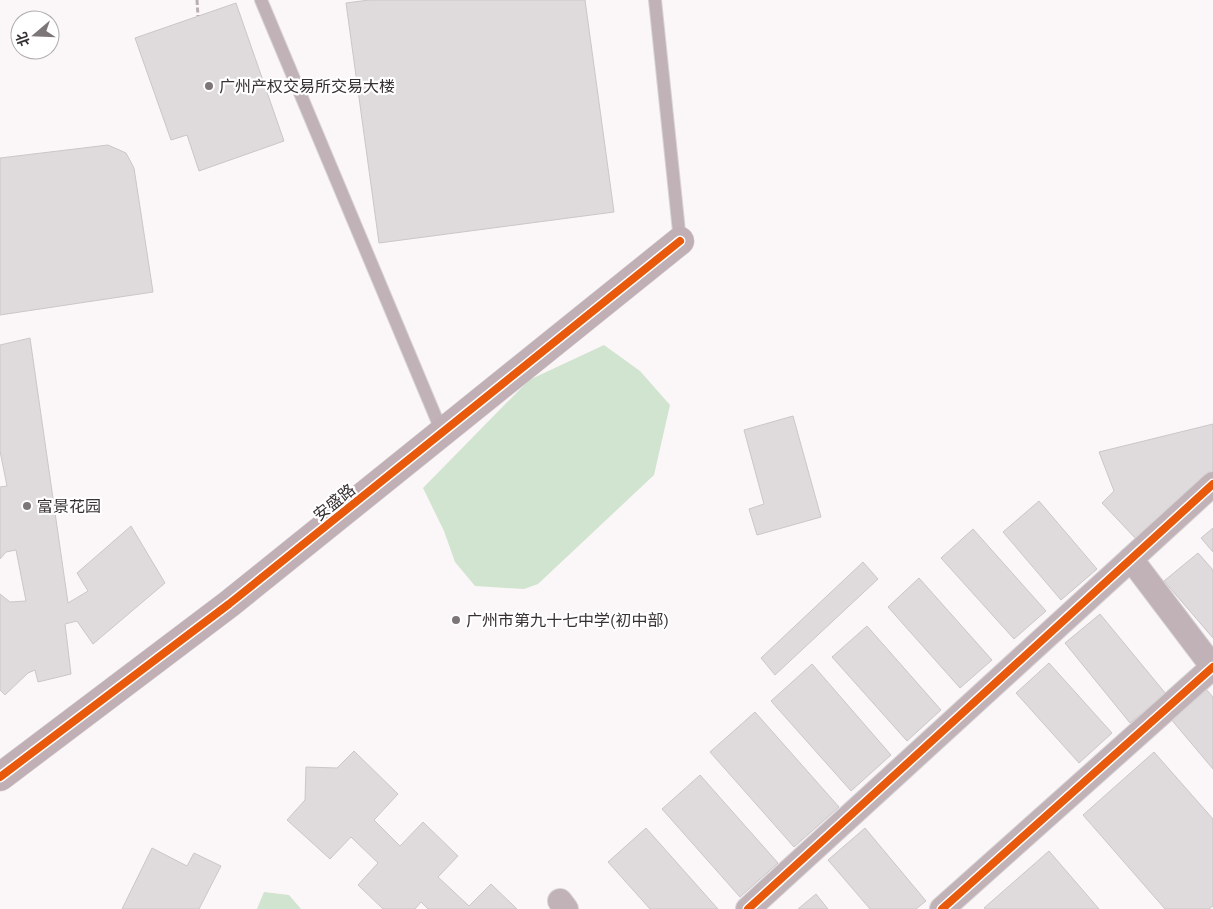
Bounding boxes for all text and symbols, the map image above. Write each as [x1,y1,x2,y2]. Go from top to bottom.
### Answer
north arrow [10,10,60,60]
text: 北 [11,29,34,49]
place label: 广州产权交易所交易大楼 [219,75,395,97]
marker: 广州产权交易所交易大楼 [203,80,215,92]
street label: 安盛路 [308,478,360,526]
place label: 富景花园 [37,495,101,517]
marker: 富景花园 [21,500,33,512]
place label: 广州市第九十七中学(初中部) [466,609,669,631]
marker: 广州市第九十七中学(初中部) [450,614,462,626]

